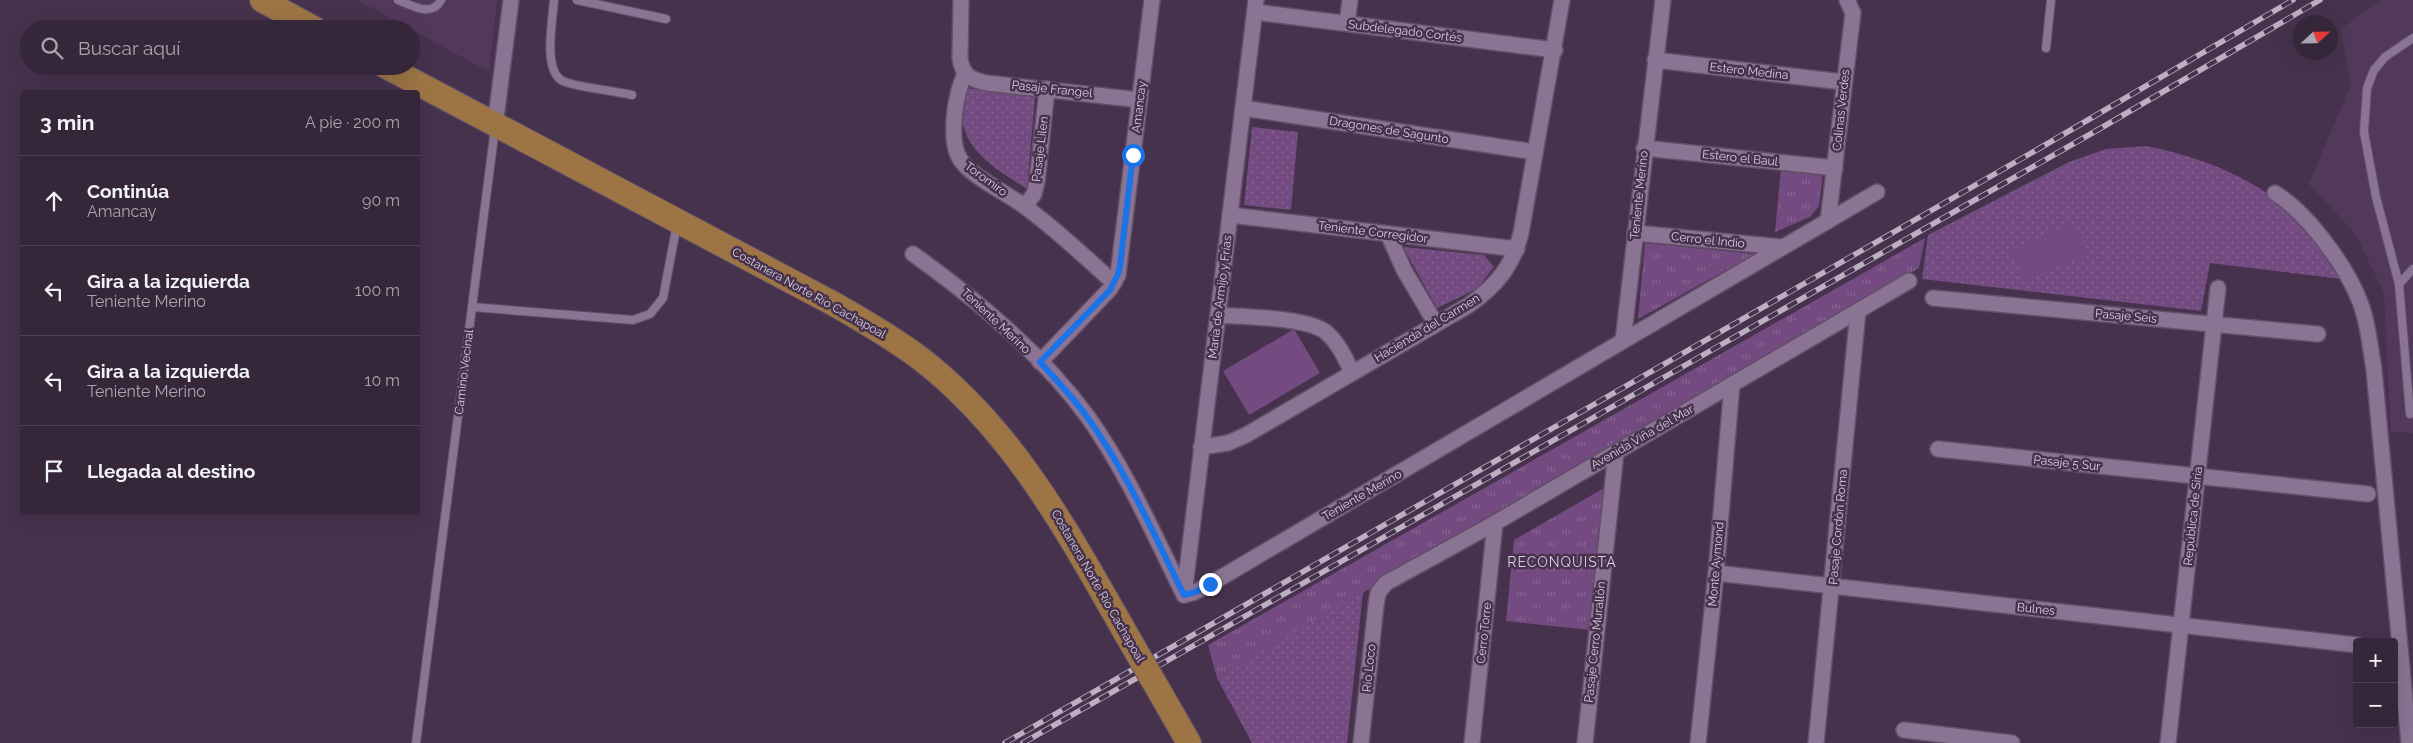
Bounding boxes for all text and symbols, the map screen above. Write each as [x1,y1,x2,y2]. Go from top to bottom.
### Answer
north arrow [2293,15,2338,60]
street label: Subdelegado Cortés [1347,17,1463,45]
search box [20,20,420,75]
icon: search [38,34,66,62]
text: Buscar aquí [78,37,180,59]
street label: Estero Medina [1709,60,1789,82]
street label: Colinas Verdes [1830,68,1852,151]
street label: Pasaje Frangel [1011,78,1094,100]
street label: Amancay [1129,80,1149,134]
text: 3 min [40,110,94,135]
text: A pie · 200 m [305,113,400,132]
street label: Dragones de Sagunto [1328,114,1450,146]
street label: Pasaje Lilen [1029,115,1051,183]
route start [1122,144,1145,167]
street label: Estero el Baul [1701,147,1779,169]
street label: Teniente Merino [1627,150,1651,240]
street label: Toromiro [962,159,1010,199]
text: Continúa [87,180,169,202]
icon: ahead [40,187,68,215]
text: 90 m [362,191,400,210]
text: Amancay [87,202,157,221]
street label: Teniente Corregidor [1317,218,1429,246]
street label: Cerro el Indio [1671,229,1745,251]
street label: María de Armijo y Frías [1205,234,1235,359]
street label: Costanera Norte Río Cachapoal [730,245,889,342]
text: Gira a la izquierda [87,270,250,292]
icon: left [40,277,68,305]
text: 100 m [355,281,400,300]
street label: Teniente Merino [959,286,1033,356]
street label: Hacienda del Carmen [1372,291,1482,365]
text: Teniente Merino [87,292,206,311]
street label: Pasaje Seis [2095,306,2158,326]
street label: Camino Vecinal [452,328,476,415]
text: Gira a la izquierda [87,360,250,382]
icon: left [40,367,68,395]
text: 10 m [365,371,400,390]
text: Teniente Merino [87,382,206,401]
street label: Avenida Viña del Mar [1588,401,1697,472]
street label: Pasaje 5 Sur [2033,453,2102,474]
icon: arrive [40,457,68,485]
text: Llegada al destino [87,460,255,482]
street label: República de Siria [2181,466,2205,566]
street label: Teniente Merino [1320,467,1404,523]
street label: Pasaje Cordón Roma [1826,469,1850,585]
street label: Costanera Norte Río Cachapoal [1048,507,1148,665]
street label: Monte Aymond [1705,521,1727,607]
district label: RECONQUISTA [1507,554,1617,570]
route end [1199,573,1222,596]
street label: Pasaje Cerro Murallón [1582,581,1608,703]
street label: Bulnes [2016,600,2056,618]
street label: Cerro Torre [1474,602,1494,664]
map controls [2353,638,2398,728]
button: + [2353,638,2398,683]
street label: Río Loco [1360,643,1378,693]
button: − [2353,683,2398,728]

